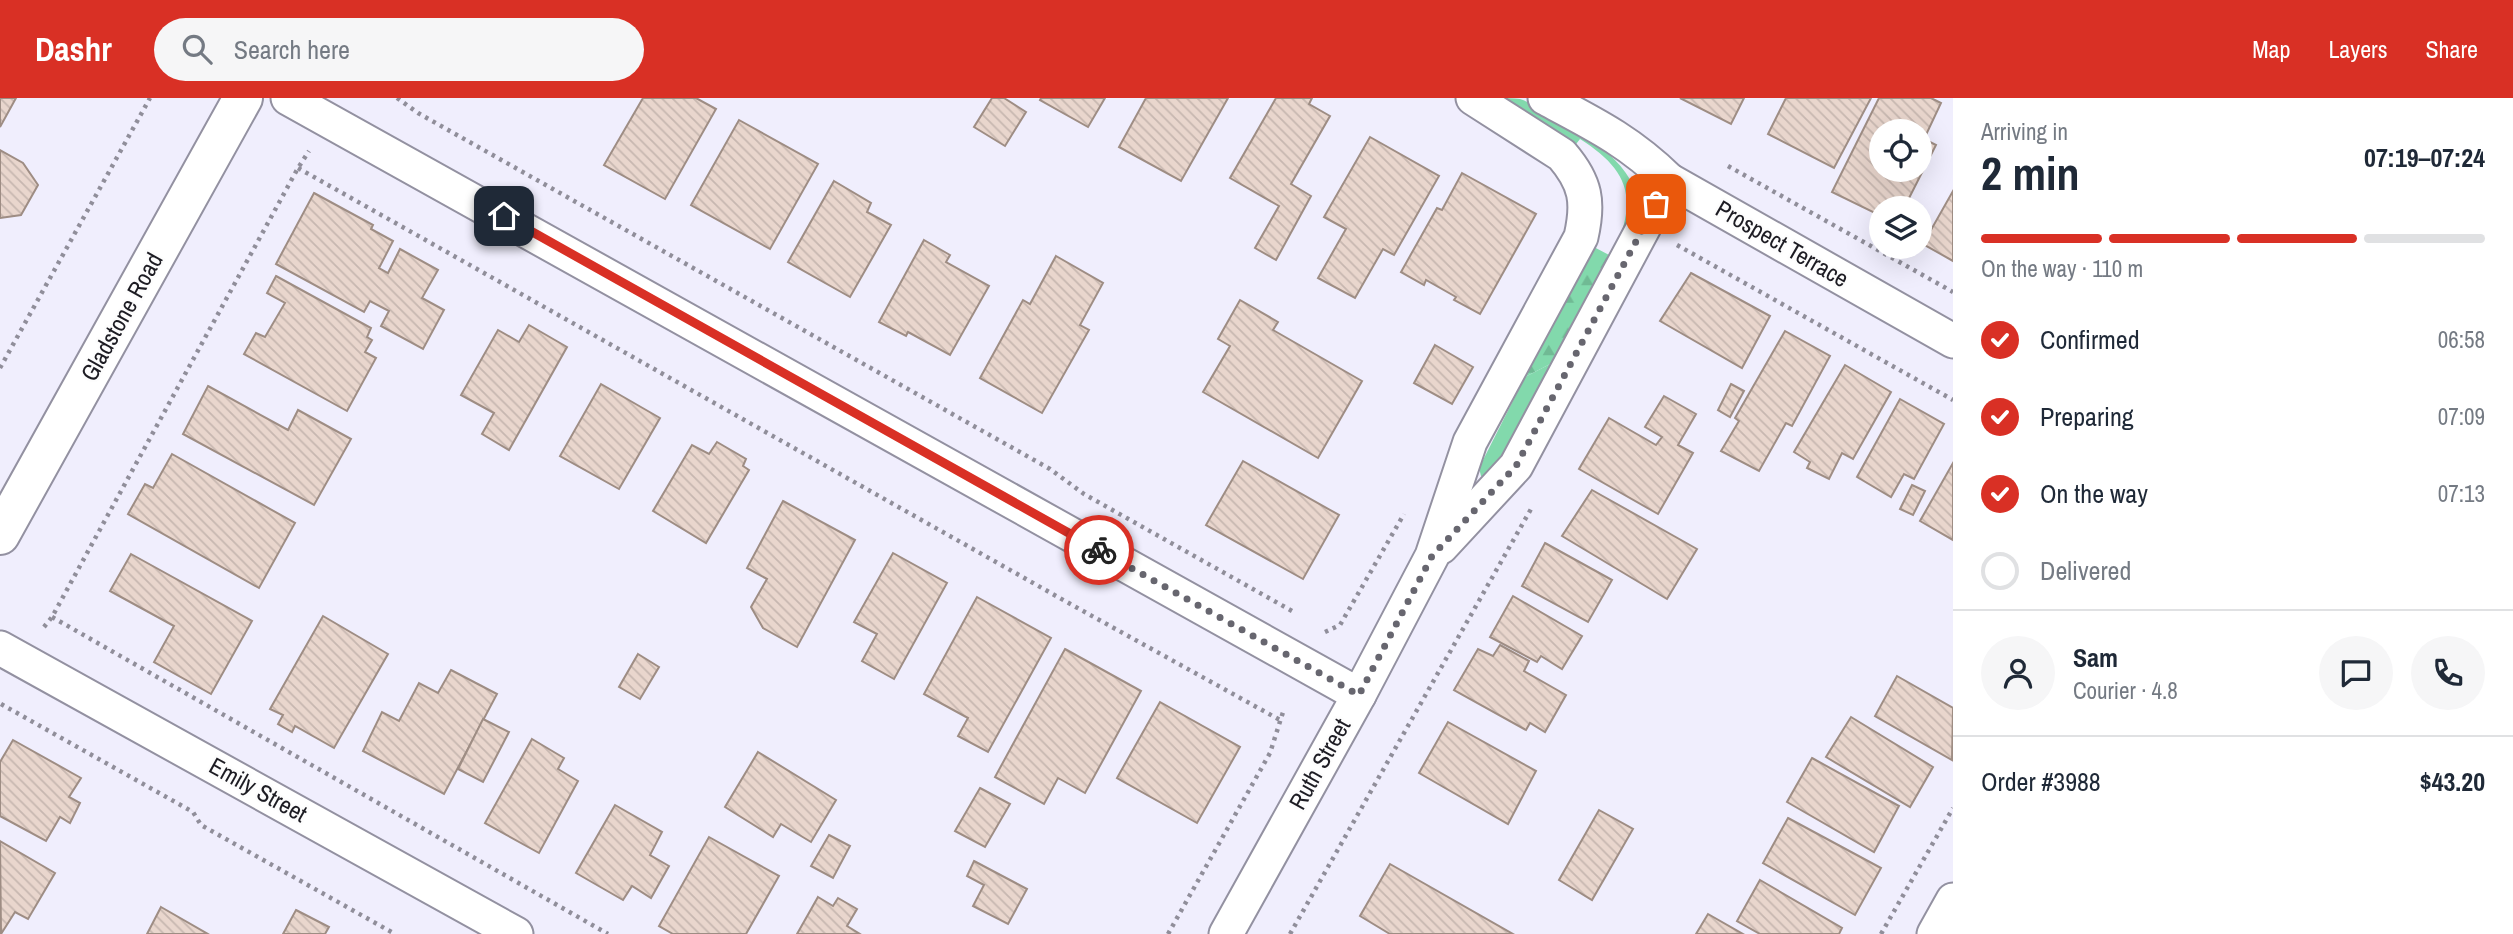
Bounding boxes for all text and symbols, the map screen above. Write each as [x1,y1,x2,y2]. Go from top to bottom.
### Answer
search box [154,18,644,81]
text: Dashr [35,27,112,71]
icon: search [178,30,216,68]
text: Search here [234,32,350,67]
text: Map [2252,33,2290,65]
text: Layers [2328,33,2387,65]
text: Share [2425,33,2478,65]
text: Arriving in [1981,116,2068,147]
map controls [1869,119,1932,259]
button: locate [1869,119,1932,182]
text: 07:19–07:24 [2364,140,2485,175]
text: 2 min [1981,142,2080,204]
pin [1626,174,1686,234]
icon: bag [1637,185,1675,223]
pin [474,186,534,246]
street label: Prospect Terrace [1710,192,1855,294]
button: layers [1869,196,1932,259]
icon: home [485,197,523,235]
street label: Gladstone Road [73,247,170,386]
text: On the way · 110 m [1981,253,2143,284]
icon: check [1981,321,2019,359]
text: Confirmed [2040,322,2140,357]
text: 06:58 [2438,324,2485,355]
icon: check [1981,398,2019,436]
text: Preparing [2040,399,2134,434]
text: 07:09 [2438,401,2485,432]
icon: check [1981,475,2019,513]
text: On the way [2040,476,2148,511]
text: 07:13 [2438,478,2485,509]
courier [1064,515,1134,585]
icon: bike [1080,531,1118,569]
text: Delivered [2040,553,2131,588]
button: person [1981,636,2055,710]
button: chat [2319,636,2393,710]
button: phone [2411,636,2485,710]
text: Sam [2073,640,2118,675]
text: Courier · 4.8 [2073,675,2178,706]
street label: Ruth Street [1281,712,1358,815]
street label: Emily Street [204,749,314,829]
text: Order #3988 [1981,764,2101,799]
text: $43.20 [2420,764,2485,799]

